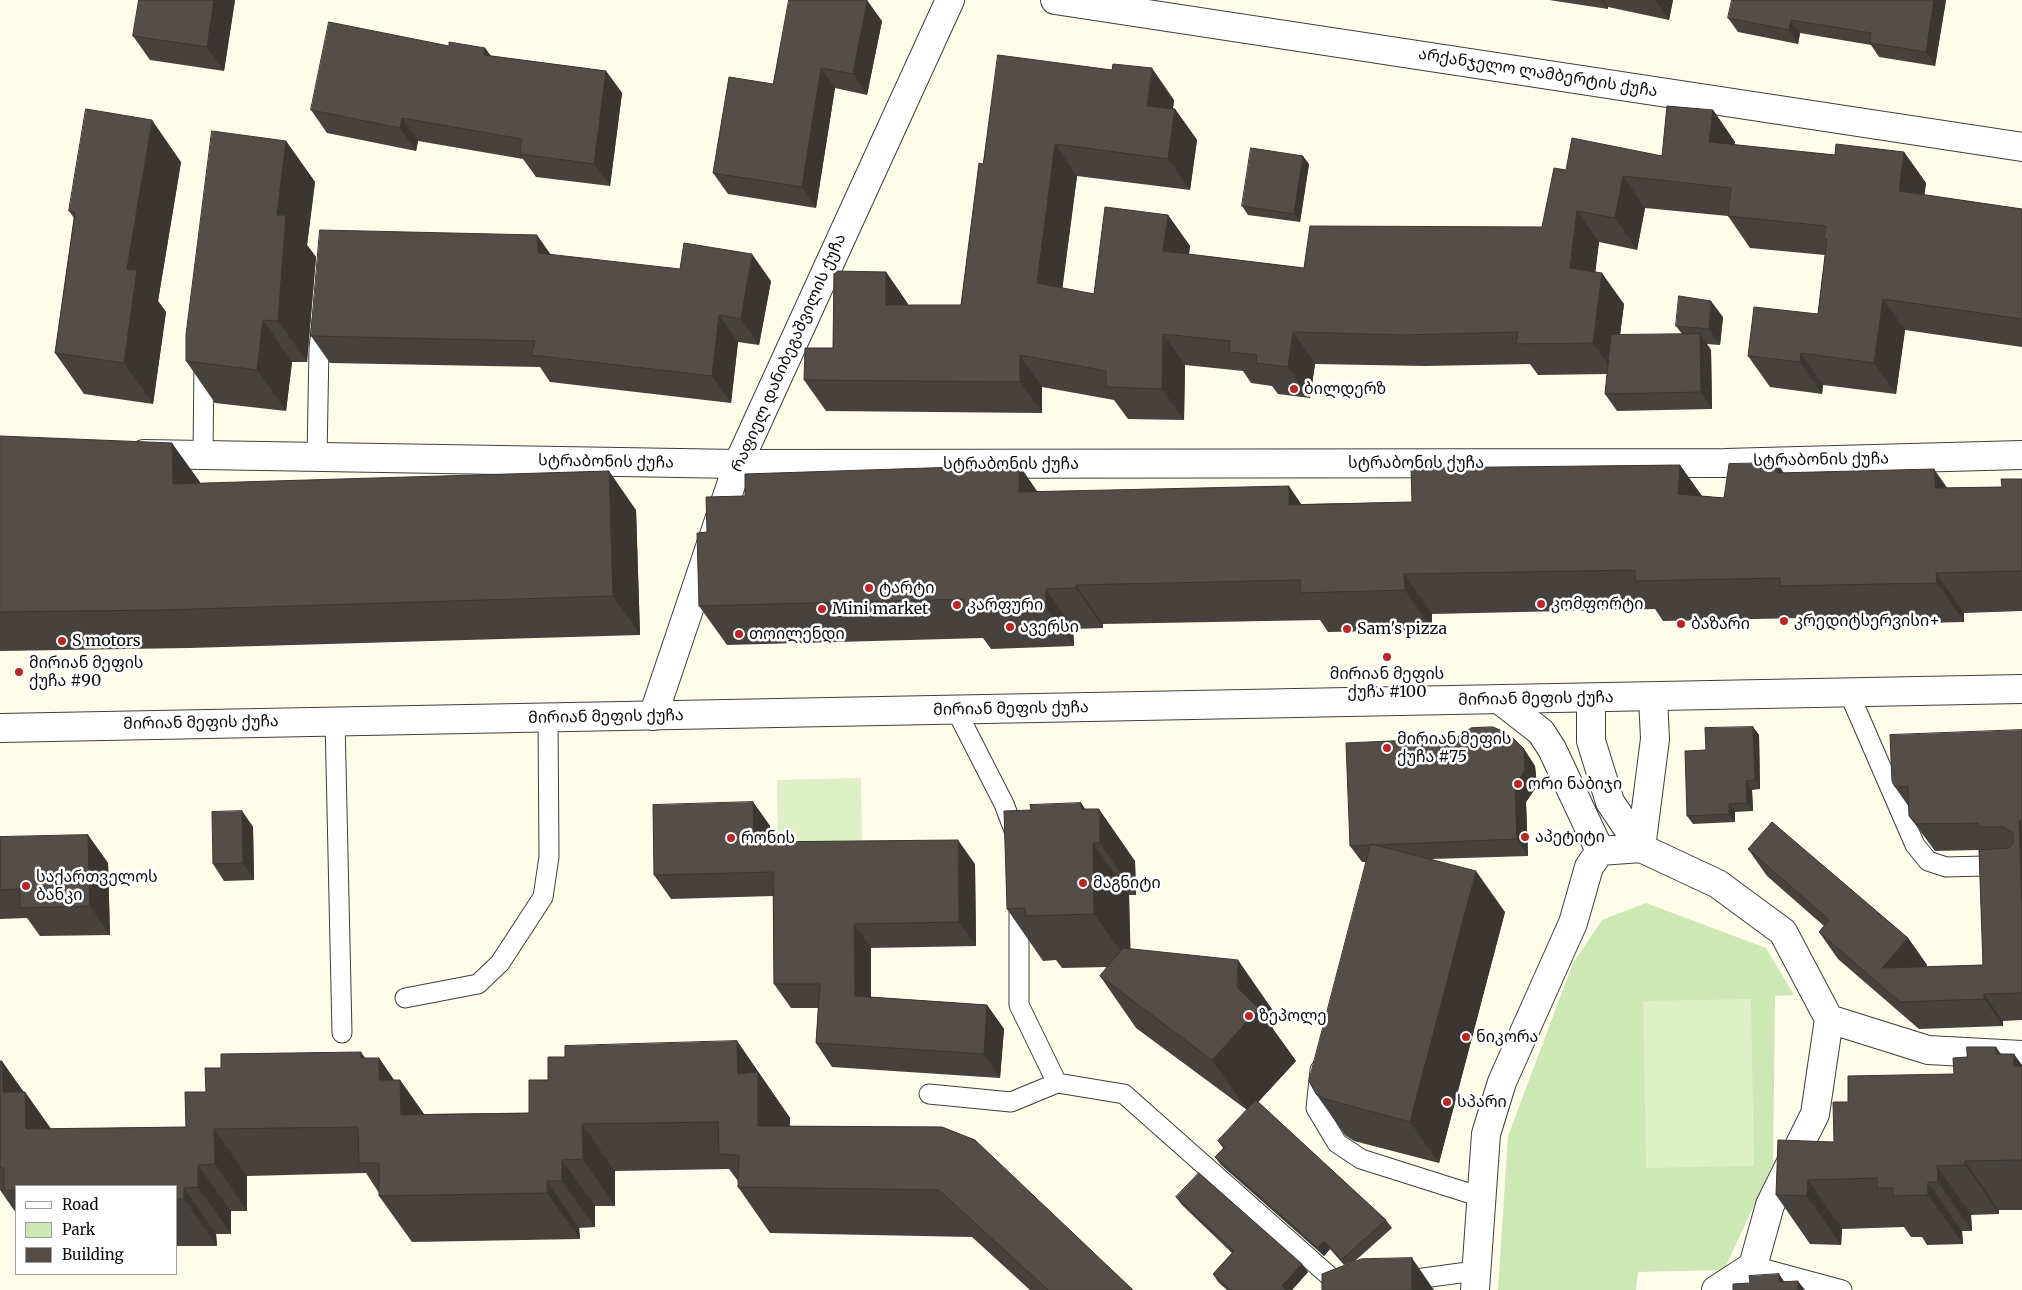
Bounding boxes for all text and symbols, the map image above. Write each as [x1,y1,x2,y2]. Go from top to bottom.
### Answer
street label: არქანჯელო ლამბერტის ქუჩა [1417,45,1659,101]
street label: რაფიელ დანიბეგაშვილის ქუჩა [728,231,850,475]
place label: ბილდერზ [1304,379,1386,399]
marker: ბილდერზ [1288,383,1300,395]
street label: სტრაბონის ქუჩა [1753,449,1889,471]
street label: სტრაბონის ქუჩა [538,451,674,473]
street label: სტრაბონის ქუჩა [1348,453,1484,473]
street label: სტრაბონის ქუჩა [943,454,1079,474]
place label: ტარტი [879,578,934,598]
marker: ტარტი [863,582,875,594]
place label: კომფორტი [1551,594,1644,614]
place label: კარფური [967,595,1043,615]
marker: კომფორტი [1535,598,1547,610]
place label: Mini market [832,599,928,619]
marker: კარფური [951,599,963,611]
marker: Mini market [816,603,828,615]
place label: კრედიტსერვისი+ [1794,611,1940,631]
place label: ბაზარი [1691,614,1750,634]
marker: კრედიტსერვისი+ [1778,615,1790,627]
place label: ავერსი [1020,617,1079,637]
marker: ბაზარი [1675,618,1687,630]
place label: Sam's pizza [1357,619,1447,639]
marker: ავერსი [1004,621,1016,633]
marker: Sam's pizza [1341,623,1353,635]
place label: თოილენდი [749,624,845,644]
marker: თოილენდი [733,628,745,640]
place label: S motors [72,631,141,651]
marker: S motors [56,635,68,647]
marker: მირიან მეფის ქუჩა #100 [1381,651,1393,663]
place label: მირიან მეფის ქუჩა #90 [29,653,144,691]
place label: მირიან მეფის ქუჩა #100 [1330,664,1444,702]
marker: მირიან მეფის ქუჩა #90 [13,666,25,678]
street label: მირიან მეფის ქუჩა [1458,688,1614,710]
street label: მირიან მეფის ქუჩა [933,698,1089,720]
street label: მირიან მეფის ქუჩა [528,706,684,728]
street label: მირიან მეფის ქუჩა [123,712,279,734]
place label: მირიან მეფის ქუჩა #75 [1397,729,1512,767]
marker: მირიან მეფის ქუჩა #75 [1381,742,1393,754]
place label: ორი ნაბიჯი [1528,774,1622,794]
marker: ორი ნაბიჯი [1512,778,1524,790]
place label: აპეტიტი [1535,827,1605,847]
place label: რონის [741,828,795,848]
marker: აპეტიტი [1519,831,1531,843]
marker: რონის [725,832,737,844]
place label: საქართველოს ბანკი [36,867,158,905]
place label: მაგნიტი [1093,873,1161,893]
marker: მაგნიტი [1077,877,1089,889]
marker: საქართველოს ბანკი [20,880,32,892]
place label: ზეპოლე [1259,1006,1327,1026]
marker: ზეპოლე [1243,1010,1255,1022]
place label: ნიკორა [1476,1027,1538,1047]
marker: ნიკორა [1460,1031,1472,1043]
place label: სპარი [1457,1092,1507,1112]
marker: სპარი [1441,1096,1453,1108]
legend [15,1185,178,1275]
text: Road [62,1195,98,1214]
text: Park [62,1220,95,1239]
text: Building [62,1245,124,1264]

